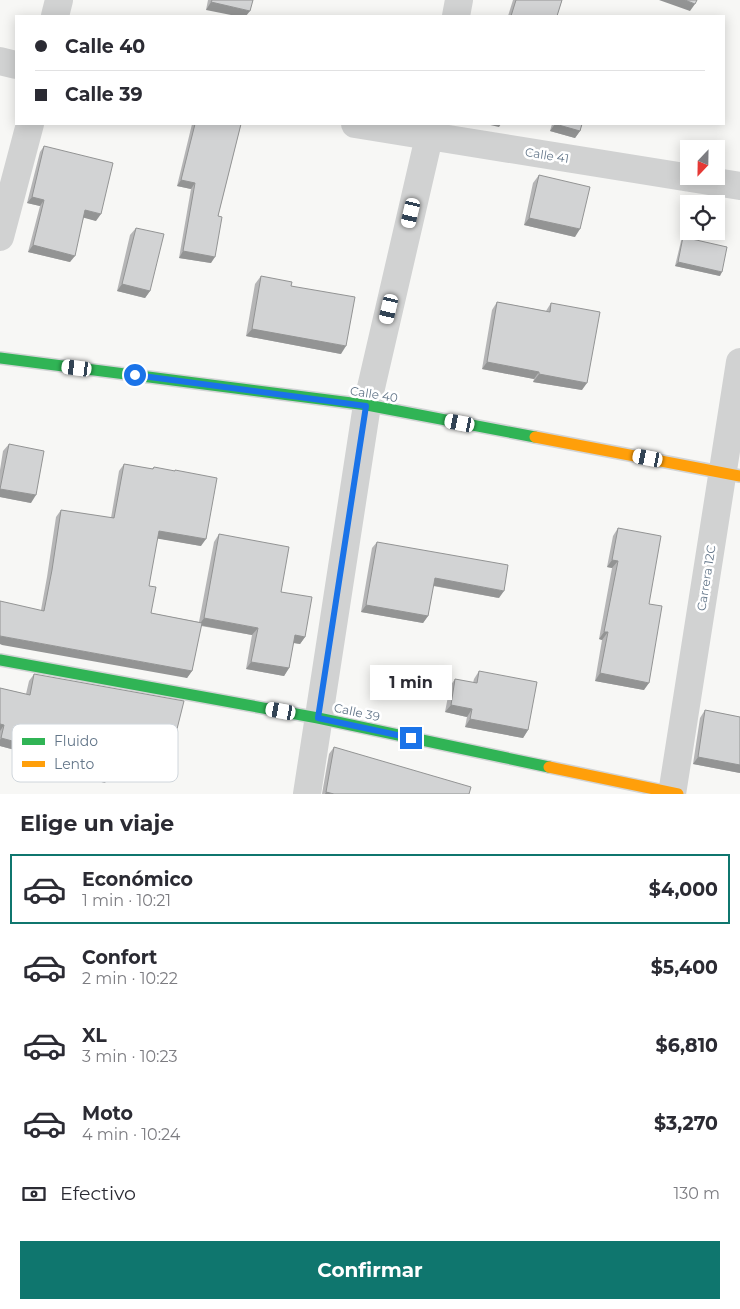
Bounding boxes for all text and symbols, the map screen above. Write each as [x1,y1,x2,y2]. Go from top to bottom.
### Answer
text: Calle 40 [65,35,145,58]
text: Calle 39 [65,83,143,106]
north arrow [680,140,725,185]
map controls [680,140,725,240]
street label: Calle 41 [524,144,570,166]
button: locate [680,195,725,240]
car [400,197,421,229]
car [378,293,399,325]
car [61,359,92,377]
route start [124,364,146,386]
street label: Calle 40 [349,383,399,405]
car [443,413,476,433]
car [631,448,664,468]
street label: Carrera 12C [693,544,719,612]
callout: 1 min [370,666,452,700]
text: 1 min [389,673,433,692]
street label: Calle 39 [333,700,381,724]
car [264,701,297,721]
legend [12,724,178,782]
route end [400,727,422,749]
text: Fluido [54,732,98,750]
text: Lento [54,755,94,773]
text: Elige un viaje [20,810,174,837]
icon: car [22,867,67,912]
text: Económico [82,868,193,891]
text: $4,000 [649,878,718,901]
text: 1 min · 10:21 [82,891,171,910]
icon: car [22,945,67,990]
text: Confort [82,946,157,969]
text: $5,400 [651,956,718,979]
text: 2 min · 10:22 [82,969,178,988]
icon: car [22,1023,67,1068]
text: XL [82,1024,107,1047]
text: $6,810 [656,1034,718,1057]
text: 3 min · 10:23 [82,1047,178,1066]
icon: car [22,1101,67,1146]
text: Moto [82,1102,133,1125]
text: $3,270 [654,1112,718,1135]
text: 4 min · 10:24 [82,1125,180,1144]
icon: cash [20,1180,48,1208]
text: Efectivo [60,1182,136,1205]
text: 130 m [673,1184,720,1203]
button: Confirmar [20,1241,720,1299]

